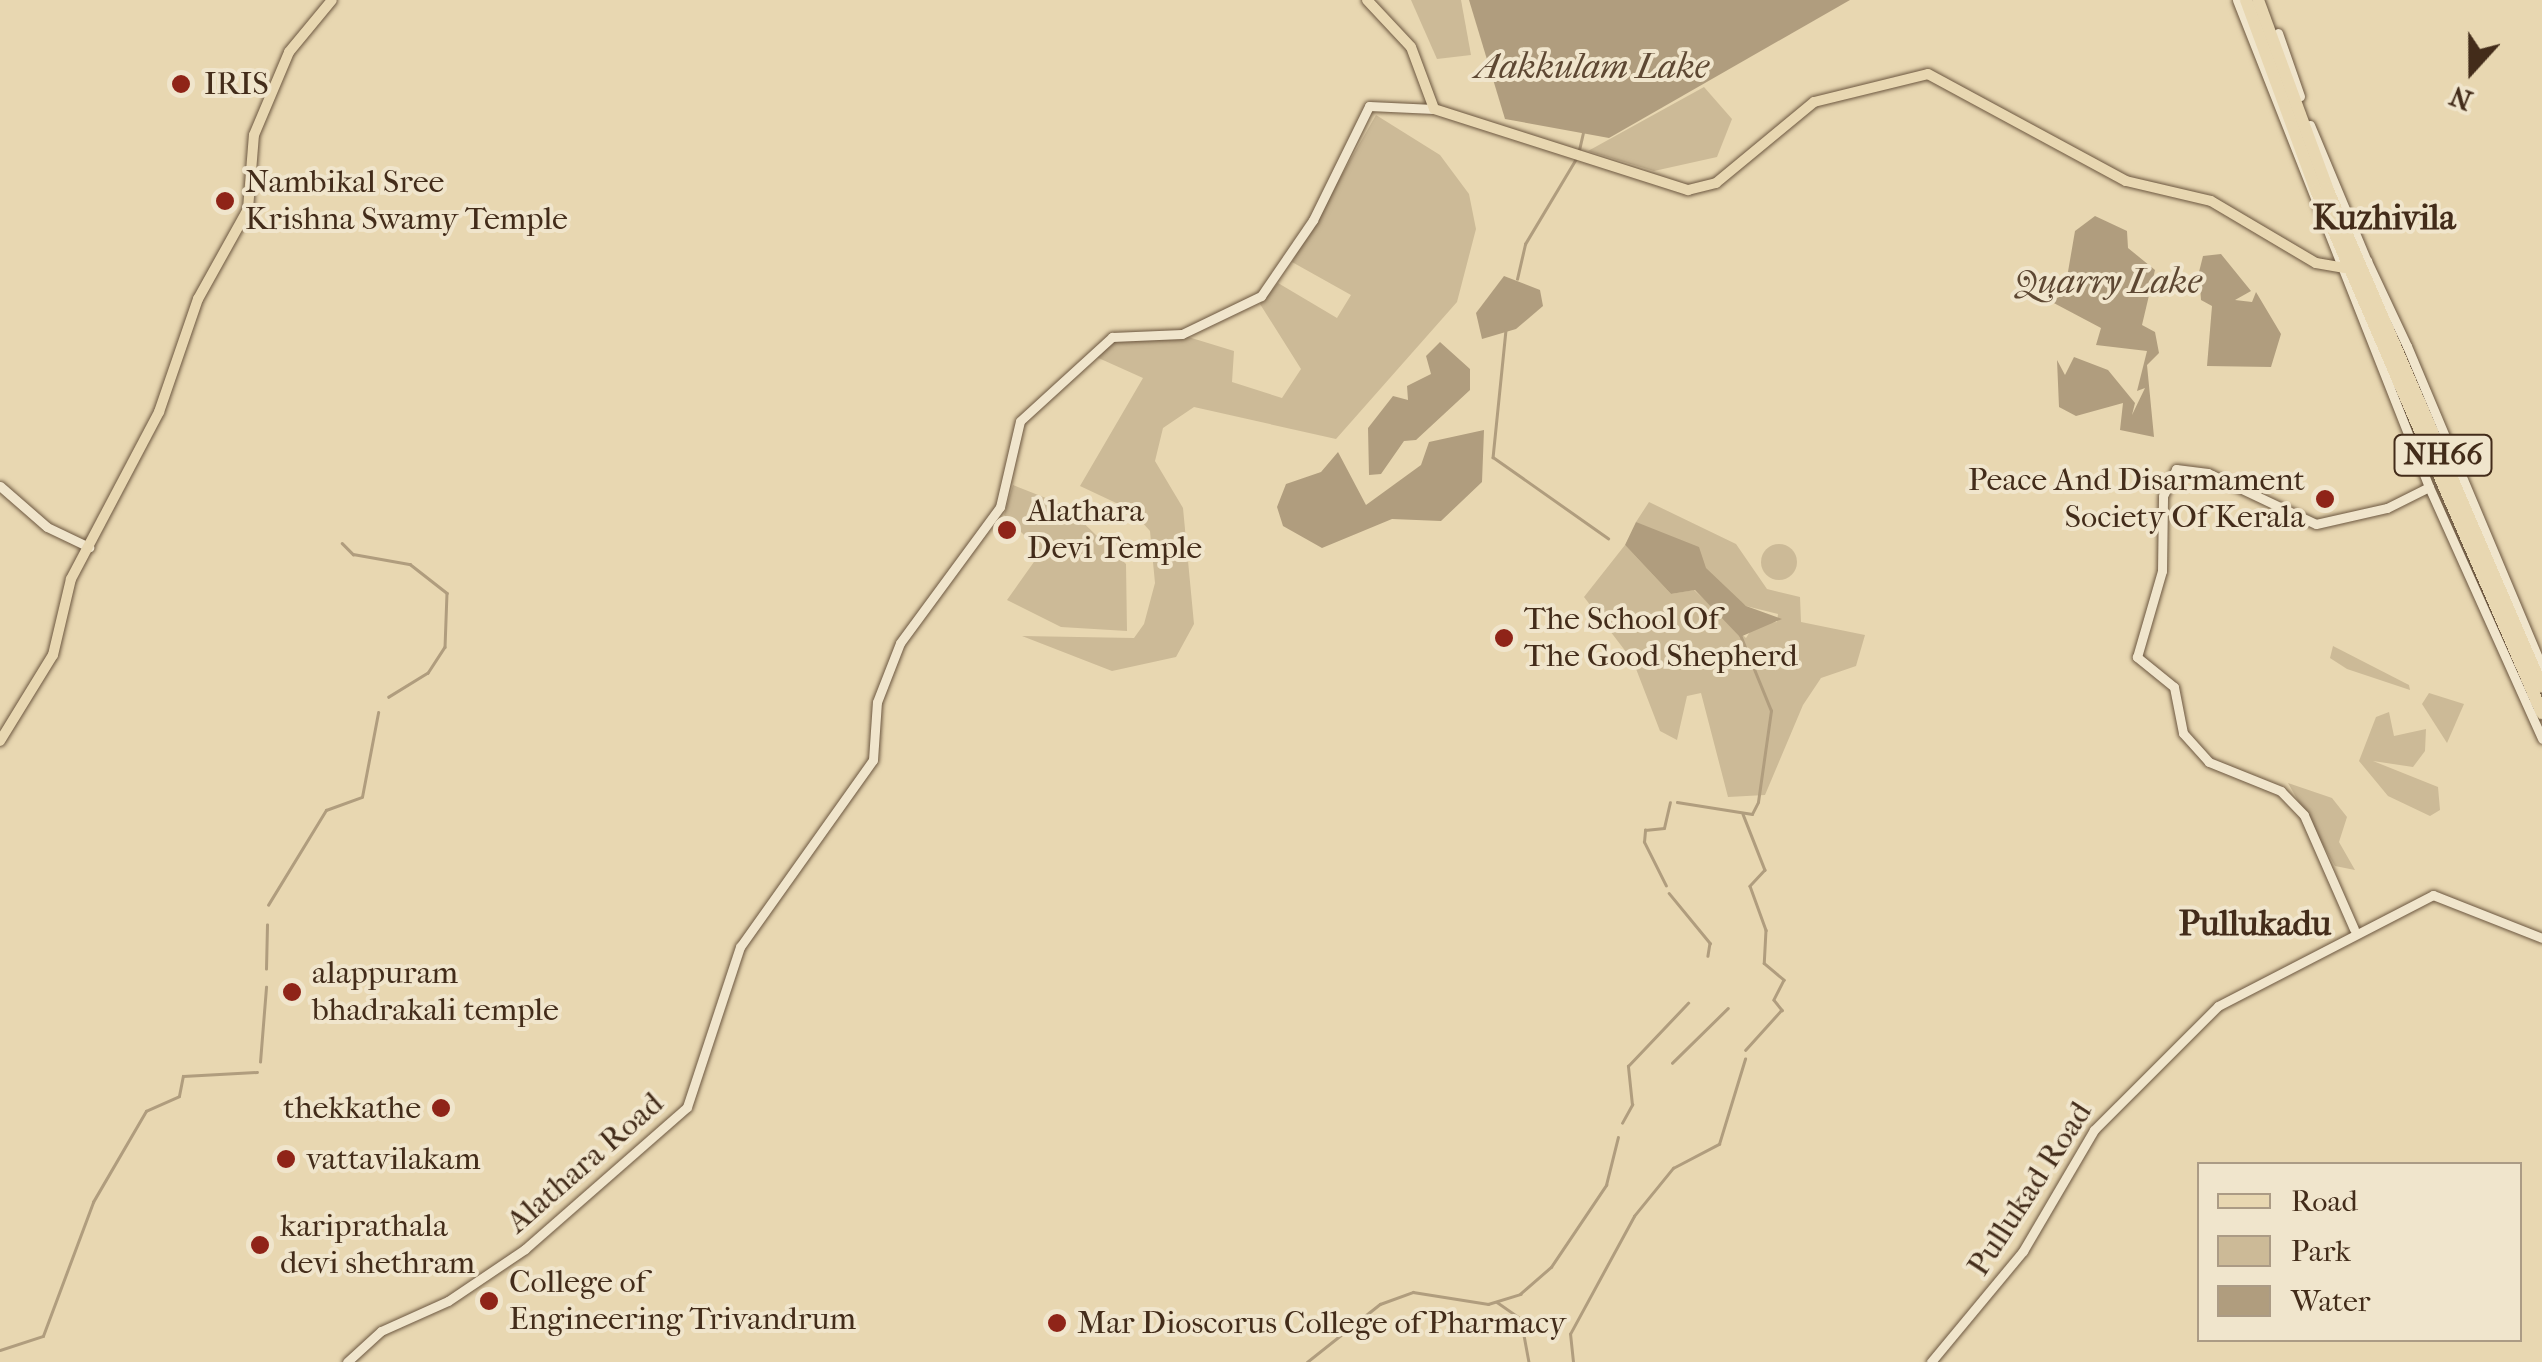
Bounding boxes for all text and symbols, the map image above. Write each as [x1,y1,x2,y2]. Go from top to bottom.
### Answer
north arrow [2422,20,2522,120]
water label: Aakkulam Lake [1475,46,1709,88]
place label: IRIS [204,65,269,103]
marker: IRIS [168,71,194,97]
text: N [2445,79,2477,118]
place label: Nambikal Sree Krishna Swamy Temple [245,164,568,239]
marker: Nambikal Sree Krishna Swamy Temple [214,190,236,212]
district label: Kuzhivila [2312,197,2456,239]
water label: Quarry Lake [2014,261,2202,303]
road number: NH66 [2393,430,2493,480]
place label: Peace And Disarmament Society Of Kerala [1968,462,2305,537]
marker: Peace And Disarmament Society Of Kerala [2314,488,2336,510]
place label: Alathara Devi Temple [1027,493,1202,568]
marker: Alathara Devi Temple [996,519,1018,541]
place label: The School Of The Good Shepherd [1524,601,1798,676]
marker: The School Of The Good Shepherd [1493,627,1515,649]
district label: Pullukadu [2179,903,2331,945]
place label: alappuram bhadrakali temple [312,955,559,1030]
marker: alappuram bhadrakali temple [281,981,303,1003]
street label: Alathara Road [499,1085,671,1241]
place label: thekkathe [283,1089,421,1127]
street label: Pullukad Road [1960,1095,2100,1283]
marker: thekkathe [430,1097,452,1119]
place label: vattavilakam [306,1140,481,1178]
marker: vattavilakam [275,1148,297,1170]
legend [2197,1162,2522,1342]
text: Road [2291,1184,2358,1219]
place label: kariprathala devi shethram [280,1208,475,1283]
marker: kariprathala devi shethram [249,1234,271,1256]
text: Park [2291,1234,2351,1269]
place label: College of Engineering Trivandrum [509,1264,856,1339]
text: Water [2291,1284,2371,1319]
marker: College of Engineering Trivandrum [478,1290,500,1312]
place label: Mar Dioscorus College of Pharmacy [1077,1304,1566,1342]
marker: Mar Dioscorus College of Pharmacy [1046,1312,1068,1334]

